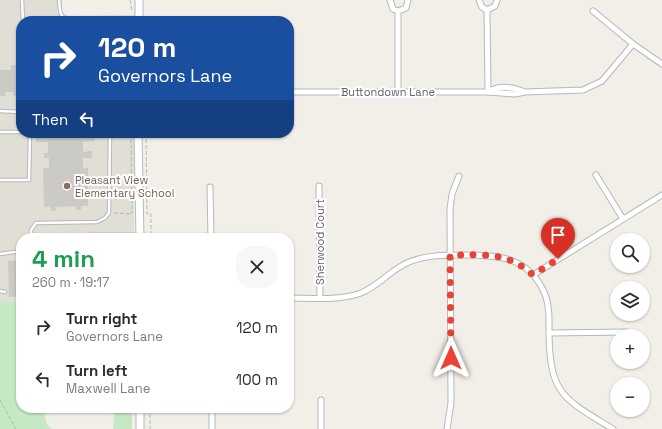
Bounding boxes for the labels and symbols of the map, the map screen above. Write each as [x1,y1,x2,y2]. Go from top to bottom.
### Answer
street label: Buttondown Lane [341,85,435,99]
place label: Pleasant View Elementary School [75,173,174,200]
marker: Pleasant View Elementary School [62,181,72,191]
street label: Sherwood Court [313,199,327,285]
pin [541,218,575,259]
position arrow [430,337,472,379]

